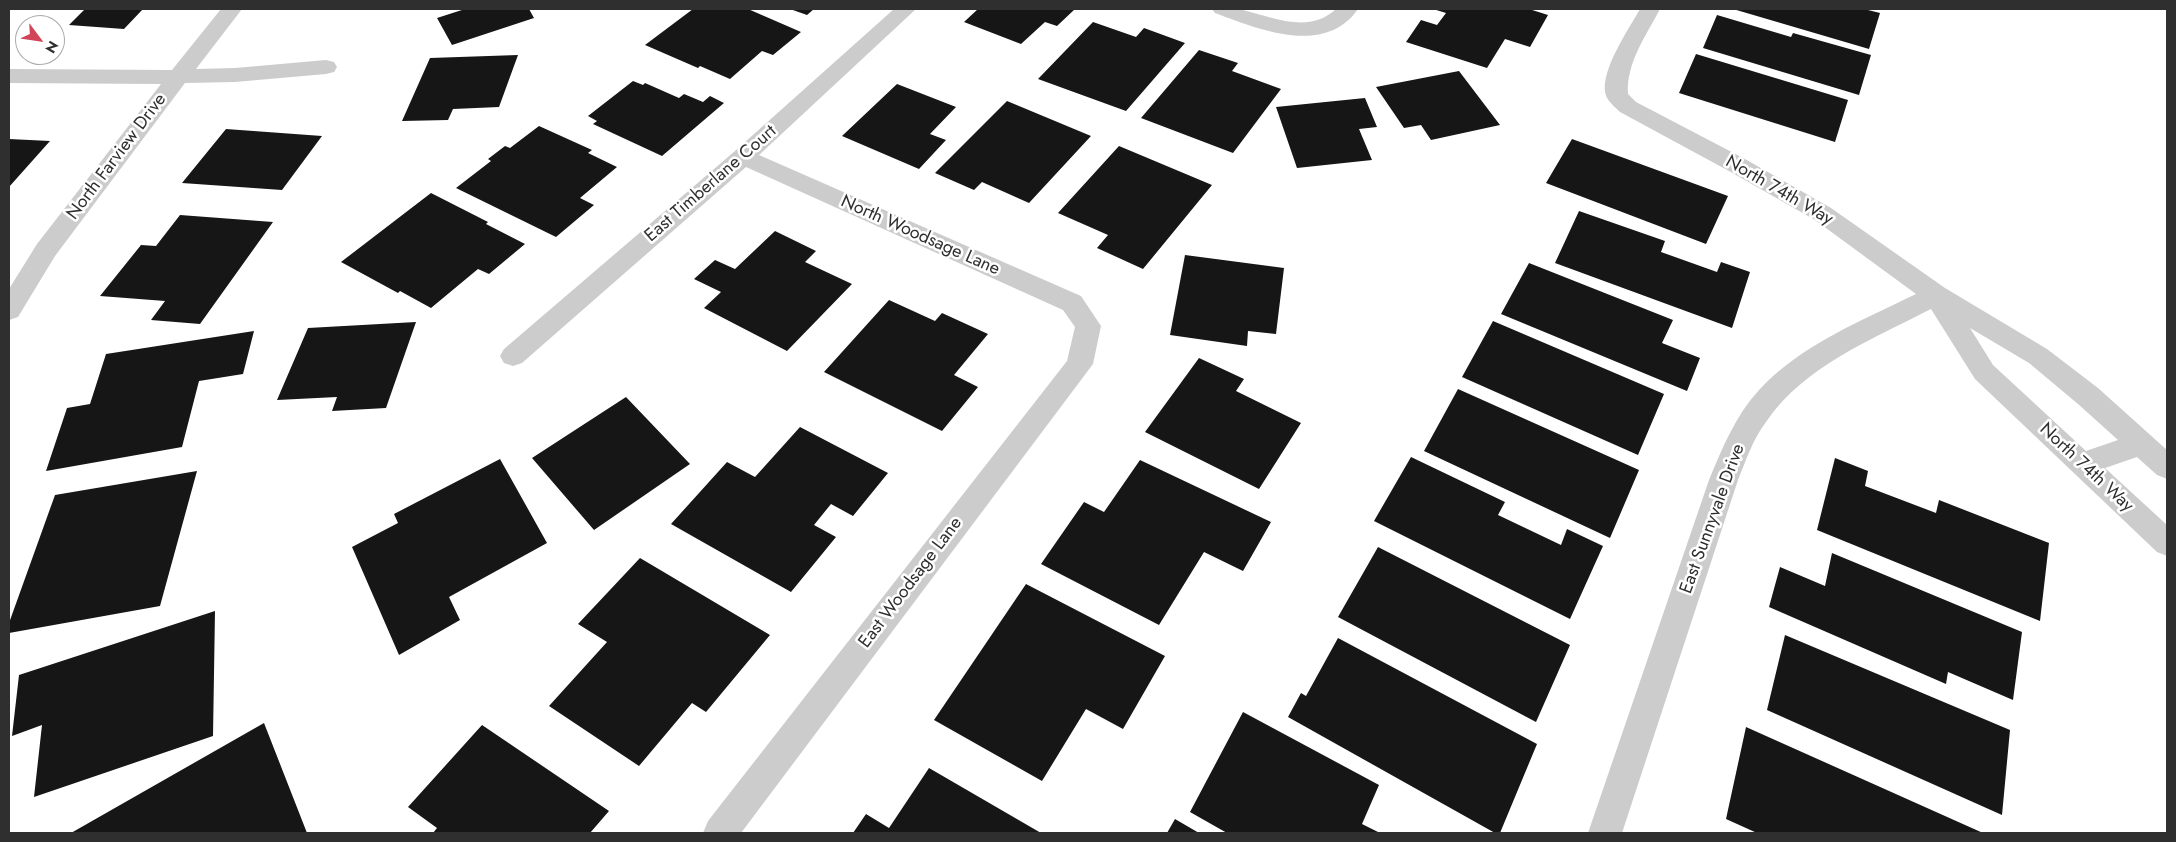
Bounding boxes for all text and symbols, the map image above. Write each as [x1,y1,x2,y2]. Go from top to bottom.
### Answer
north arrow [15,15,65,65]
text: N [41,37,63,57]
street label: North Farview Drive [63,90,171,224]
street label: East Timberlane Court [641,121,781,247]
street label: North 74th Way [1721,151,1837,231]
street label: North Woodsage Lane [837,191,1003,281]
street label: North 74th Way [2034,419,2138,517]
street label: East Sunnyvale Drive [1676,441,1750,597]
street label: East Woodsage Lane [855,513,967,653]

